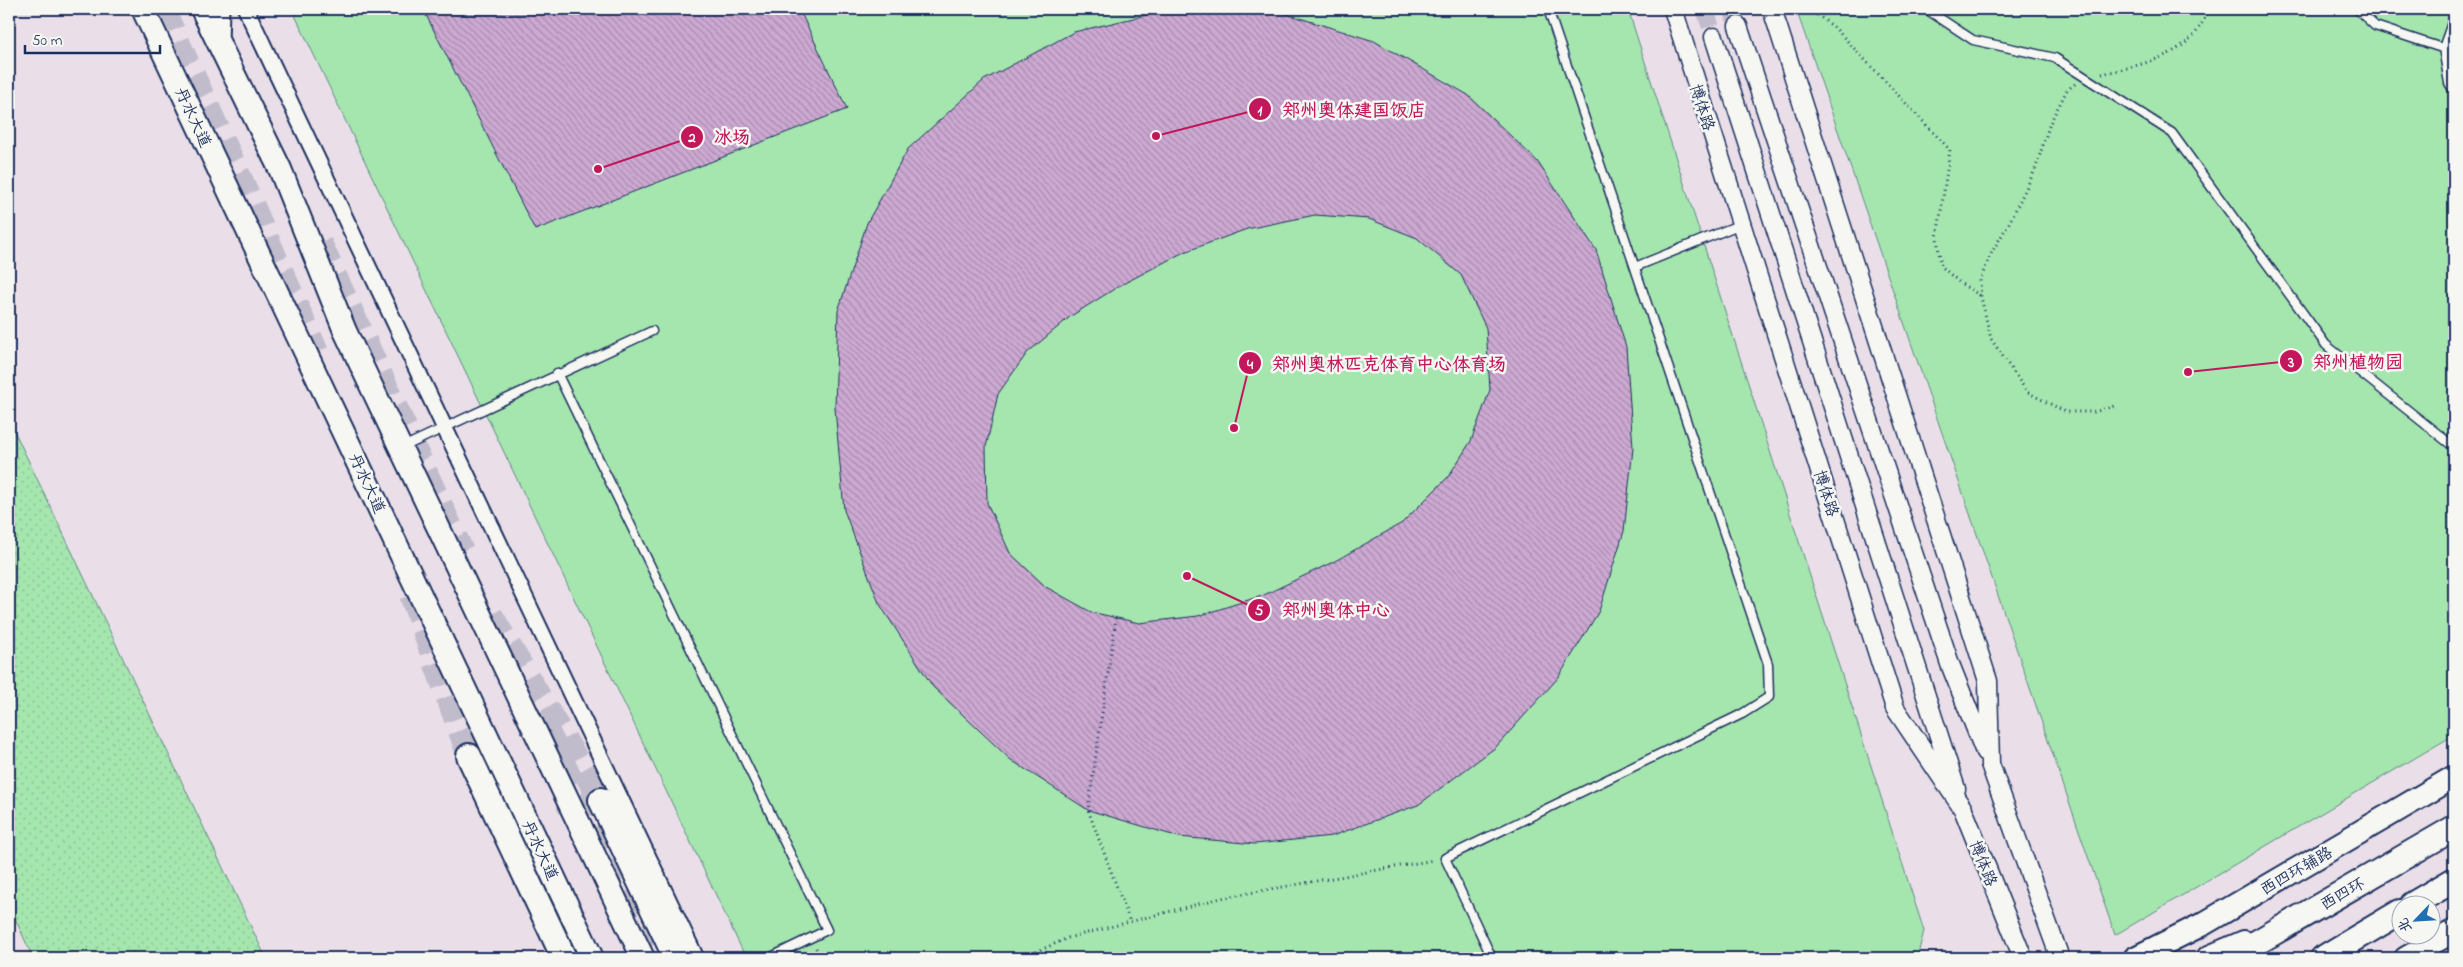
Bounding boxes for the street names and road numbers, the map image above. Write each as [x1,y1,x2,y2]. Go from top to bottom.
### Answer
street label: 博体路 [1682,81,1720,134]
street label: 丹水大道 [168,84,217,152]
street label: 丹水大道 [342,450,391,518]
street label: 博体路 [1806,467,1844,520]
street label: 丹水大道 [515,817,564,885]
street label: 博体路 [1962,837,2002,891]
street label: 西四环辅路 [2256,841,2338,902]
street label: 西四环 [2316,872,2370,917]

